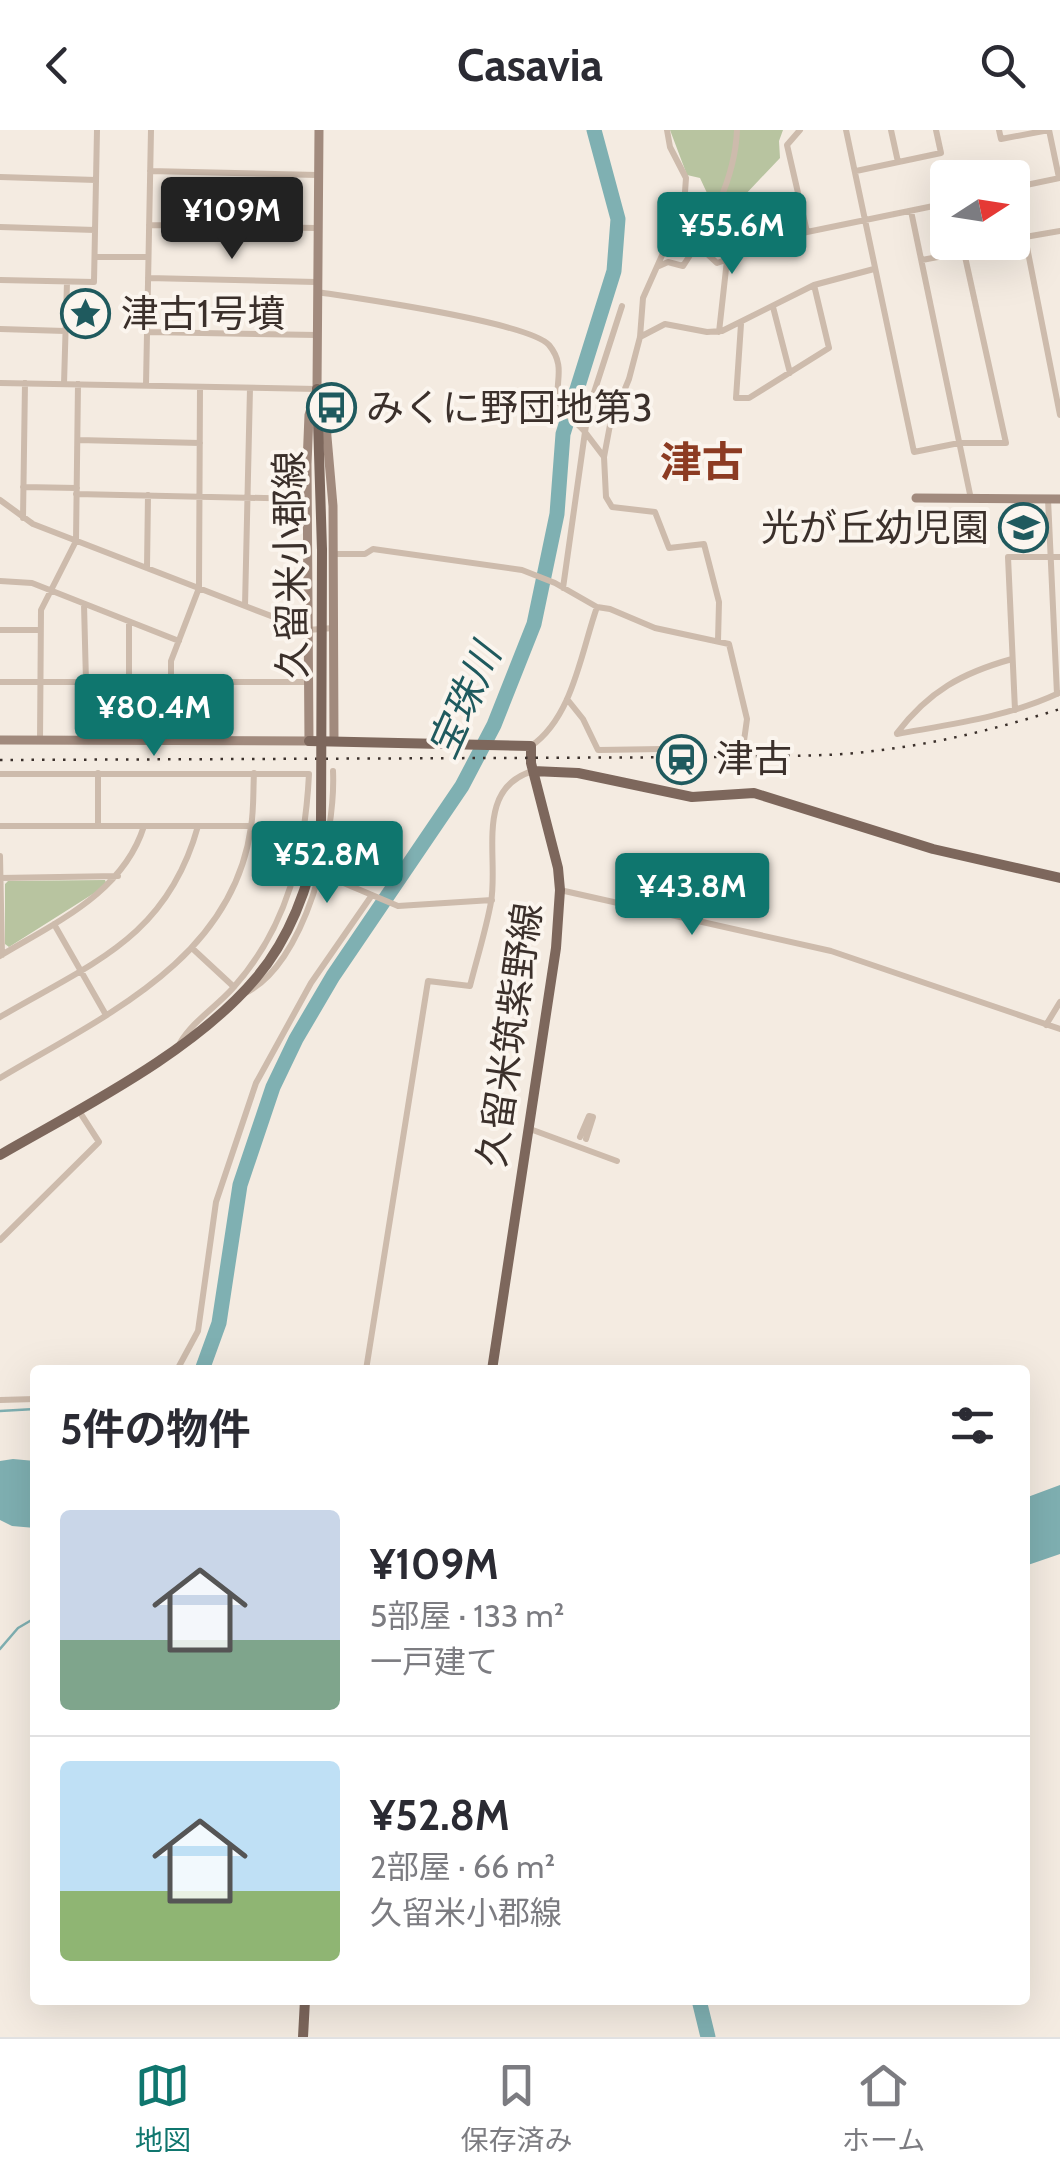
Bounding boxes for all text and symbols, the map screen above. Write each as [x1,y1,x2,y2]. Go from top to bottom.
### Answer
icon: back [30,38,85,93]
text: Casavia [457,38,603,92]
icon: search [975,38,1030,93]
north arrow [930,160,1030,260]
map controls [930,160,1030,260]
pin: ¥109M [162,177,302,262]
text: ¥109M [183,190,281,229]
pin: ¥55.6M [651,192,813,277]
text: ¥55.6M [679,205,785,244]
place icon: 津古1号墳 [60,288,112,340]
place label: 津古1号墳 [121,290,285,337]
bus stop icon: みくに野団地第3 [305,382,357,434]
place label: みくに野団地第3 [366,384,653,431]
district label: 津古 [660,436,744,488]
street label: 久留米小郡線 [265,451,316,679]
school or university icon: 光が丘幼児園 [998,502,1050,554]
place label: 光が丘幼児園 [761,504,989,551]
water label: 宝珠川 [417,632,512,766]
pin: ¥80.4M [73,674,235,759]
text: ¥80.4M [97,687,211,726]
station icon: 津古 [655,733,707,785]
place label: 津古 [716,735,792,782]
pin: ¥52.8M [246,821,408,906]
text: ¥52.8M [274,834,380,873]
pin: ¥43.8M [611,853,773,938]
text: ¥43.8M [637,866,747,905]
street label: 久留米筑紫野線 [468,900,551,1170]
icon: filters [945,1398,1000,1453]
text: 5件の物件 [60,1403,251,1455]
text: ¥109M [370,1538,499,1590]
icon: home [140,1550,260,1670]
text: 5部屋 · 133 m² [370,1596,564,1635]
text: 一戸建て [370,1642,498,1681]
text: ¥52.8M [370,1789,510,1841]
icon: home [140,1801,260,1921]
text: 2部屋 · 66 m² [370,1847,555,1886]
text: 久留米小郡線 [370,1893,562,1932]
tab: 地図 [135,2058,191,2158]
tab: 保存済み [460,2058,572,2158]
tab: ホーム [842,2058,925,2158]

